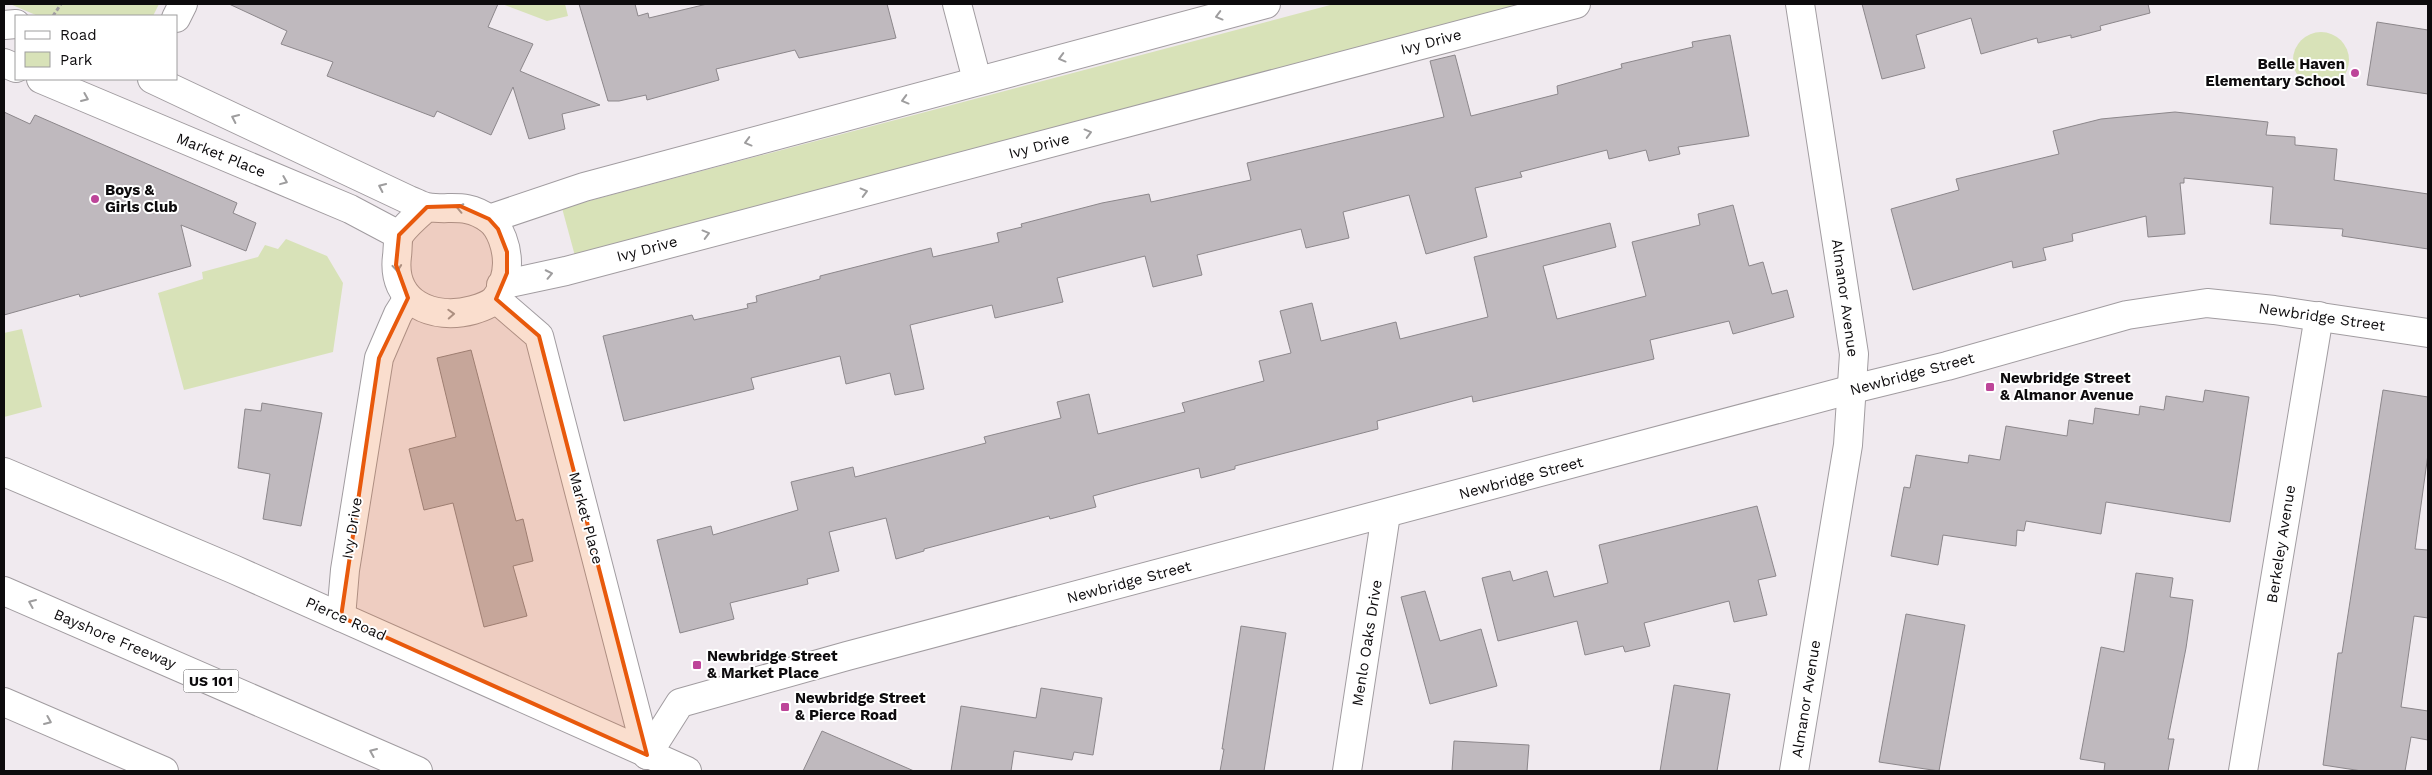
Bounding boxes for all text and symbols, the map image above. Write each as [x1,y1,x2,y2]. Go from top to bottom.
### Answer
one-way arrow [1216,11,1224,21]
legend [15,15,178,80]
street label: Ivy Drive [1399,25,1463,59]
text: Road [60,26,97,44]
text: Park [60,51,93,69]
one-way arrow [1058,52,1066,63]
place label: Belle Haven Elementary School [2205,55,2345,90]
marker: Belle Haven Elementary School [2349,67,2361,79]
one-way arrow [80,92,89,103]
one-way arrow [901,94,909,105]
one-way arrow [231,113,240,124]
one-way arrow [1084,128,1093,139]
street label: Market Place [174,129,268,181]
street label: Ivy Drive [1007,129,1071,163]
one-way arrow [745,137,753,147]
one-way arrow [279,176,287,186]
place label: Boys & Girls Club [105,181,178,216]
one-way arrow [378,183,387,194]
one-way arrow [859,188,867,198]
marker: Boys & Girls Club [89,193,101,205]
one-way arrow [456,203,465,214]
one-way arrow [702,229,711,240]
street label: Ivy Drive [615,232,679,266]
street label: Almanor Avenue [1828,238,1862,358]
one-way arrow [391,264,402,272]
one-way arrow [545,270,554,280]
street label: Newbridge Street [2258,299,2387,335]
one-way arrow [448,308,456,319]
street label: Newbridge Street [1848,349,1977,399]
place label: Newbridge Street & Almanor Avenue [2000,369,2134,404]
marker: Newbridge Street & Almanor Avenue [1984,381,1996,393]
street label: Newbridge Street [1457,453,1586,503]
street label: Market Place [565,470,607,566]
street label: Berkeley Avenue [2263,484,2299,604]
street label: Ivy Drive [338,496,366,560]
street label: Newbridge Street [1065,557,1194,607]
street label: Menlo Oaks Drive [1348,579,1386,707]
street label: Pierce Road [303,593,389,645]
one-way arrow [28,599,37,610]
street label: Bayshore Freeway [51,605,179,673]
street label: Almanor Avenue [1788,639,1824,759]
place label: Newbridge Street & Market Place [707,647,838,682]
marker: Newbridge Street & Market Place [691,659,703,671]
road number: US 101 [184,669,238,692]
place label: Newbridge Street & Pierce Road [795,689,926,724]
marker: Newbridge Street & Pierce Road [779,701,791,713]
one-way arrow [44,716,52,726]
one-way arrow [369,747,378,758]

